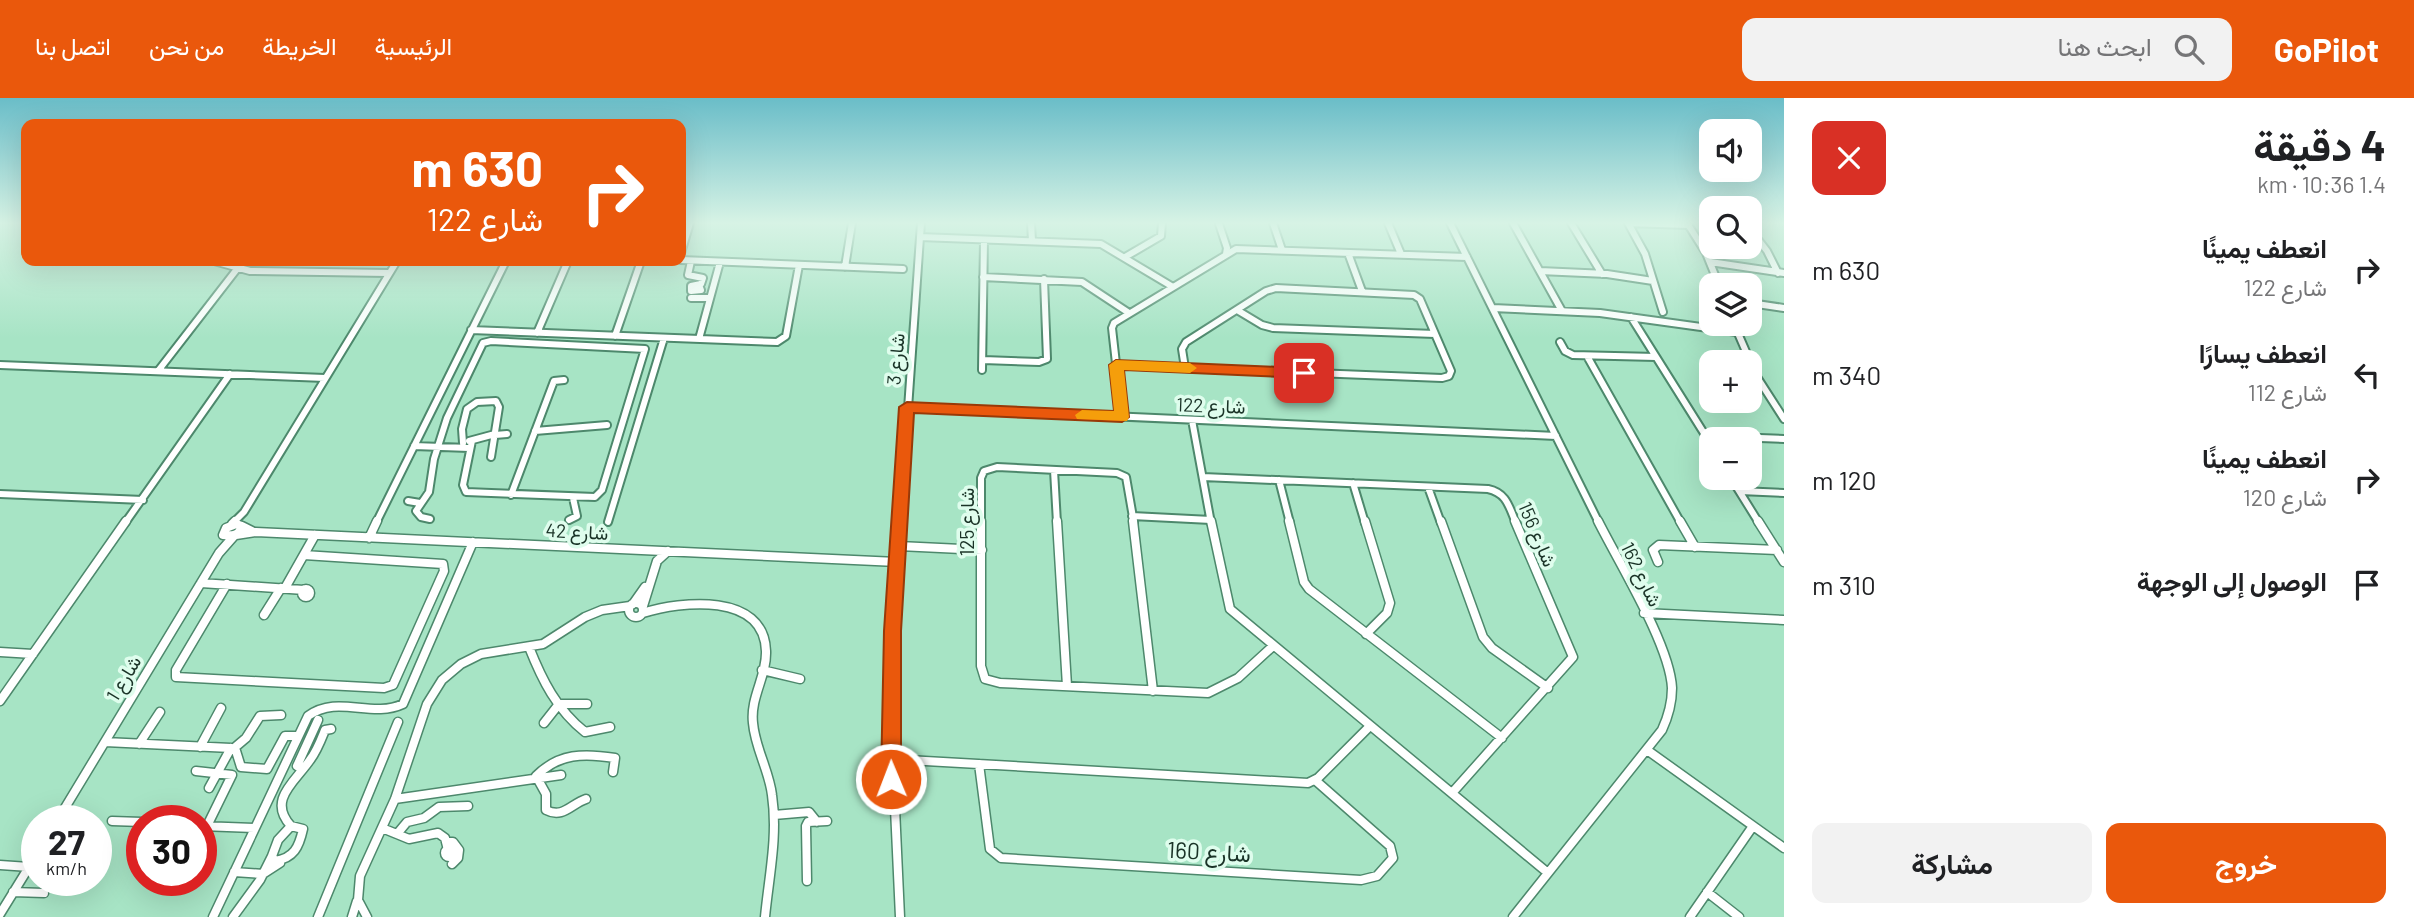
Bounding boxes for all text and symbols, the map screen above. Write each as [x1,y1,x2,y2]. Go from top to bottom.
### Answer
search box [1742,18,2232,81]
text: GoPilot [2274,29,2379,69]
text: ابحث هنا [2057,30,2152,61]
icon: search [2170,30,2208,68]
text: اتصل بنا [35,31,111,60]
text: من نحن [149,31,224,60]
text: الخريطة [262,31,337,60]
text: الرئيسية [375,31,452,60]
map controls [1699,119,1762,490]
button: sound [1699,119,1762,182]
text: 4 دقيقة [2253,119,2386,169]
button: close [1812,121,1886,195]
text: 630 m [412,138,543,197]
icon: right [567,147,658,238]
text: 1.4 km · 10:36 [2257,170,2386,198]
button: search [1699,196,1762,259]
text: شارع 122 [427,199,543,237]
text: انعطف يمينًا [2202,232,2327,263]
icon: right [2348,251,2386,289]
text: 630 m [1812,254,1880,285]
button: layers [1699,273,1762,336]
text: شارع 122 [2243,273,2327,301]
street label: شارع 3 [881,332,911,386]
text: انعطف يسارًا [2199,337,2327,368]
pin [1274,343,1334,403]
button: + [1699,350,1762,413]
icon: arrive [1285,354,1323,392]
icon: left [2348,356,2386,394]
text: 340 m [1812,359,1881,390]
text: شارع 112 [2248,378,2327,406]
street label: شارع 122 [1176,392,1246,420]
button: − [1699,427,1762,490]
text: انعطف يمينًا [2202,442,2327,473]
icon: right [2348,461,2386,499]
text: 120 m [1812,464,1876,495]
text: شارع 120 [2243,483,2327,511]
street label: شارع 125 [955,488,980,556]
street label: شارع 156 [1512,498,1562,571]
street label: شارع 42 [545,518,609,546]
street label: شارع 162 [1615,538,1667,611]
text: الوصول إلى الوجهة [2137,565,2327,596]
icon: arrive [2348,566,2386,604]
text: 310 m [1812,569,1876,600]
street label: شارع 1 [101,651,147,706]
position arrow [854,742,928,816]
speed limit sign: 30 [126,805,217,896]
text: 27 [48,820,85,862]
button: مشاركة [1812,823,2092,903]
button: خروج [2106,823,2386,903]
street label: شارع 160 [1166,835,1252,870]
text: km/h [46,857,87,879]

